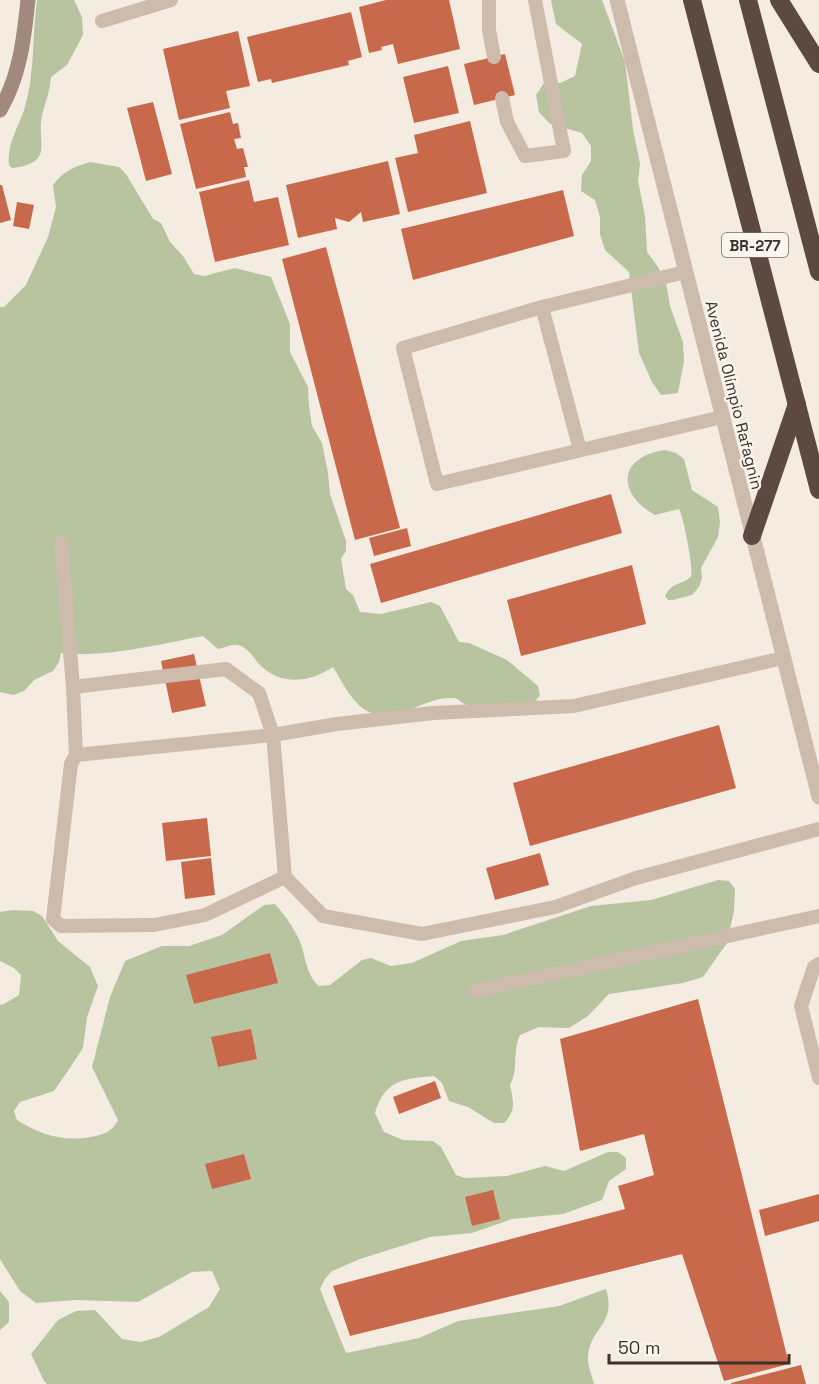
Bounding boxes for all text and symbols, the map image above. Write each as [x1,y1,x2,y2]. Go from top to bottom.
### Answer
road number: BR-277 [722,233,788,257]
street label: Avenida Olímpio Rafagnin [700,298,768,492]
scale bar [609,1327,789,1365]
text: 50 m [618,1336,660,1359]

